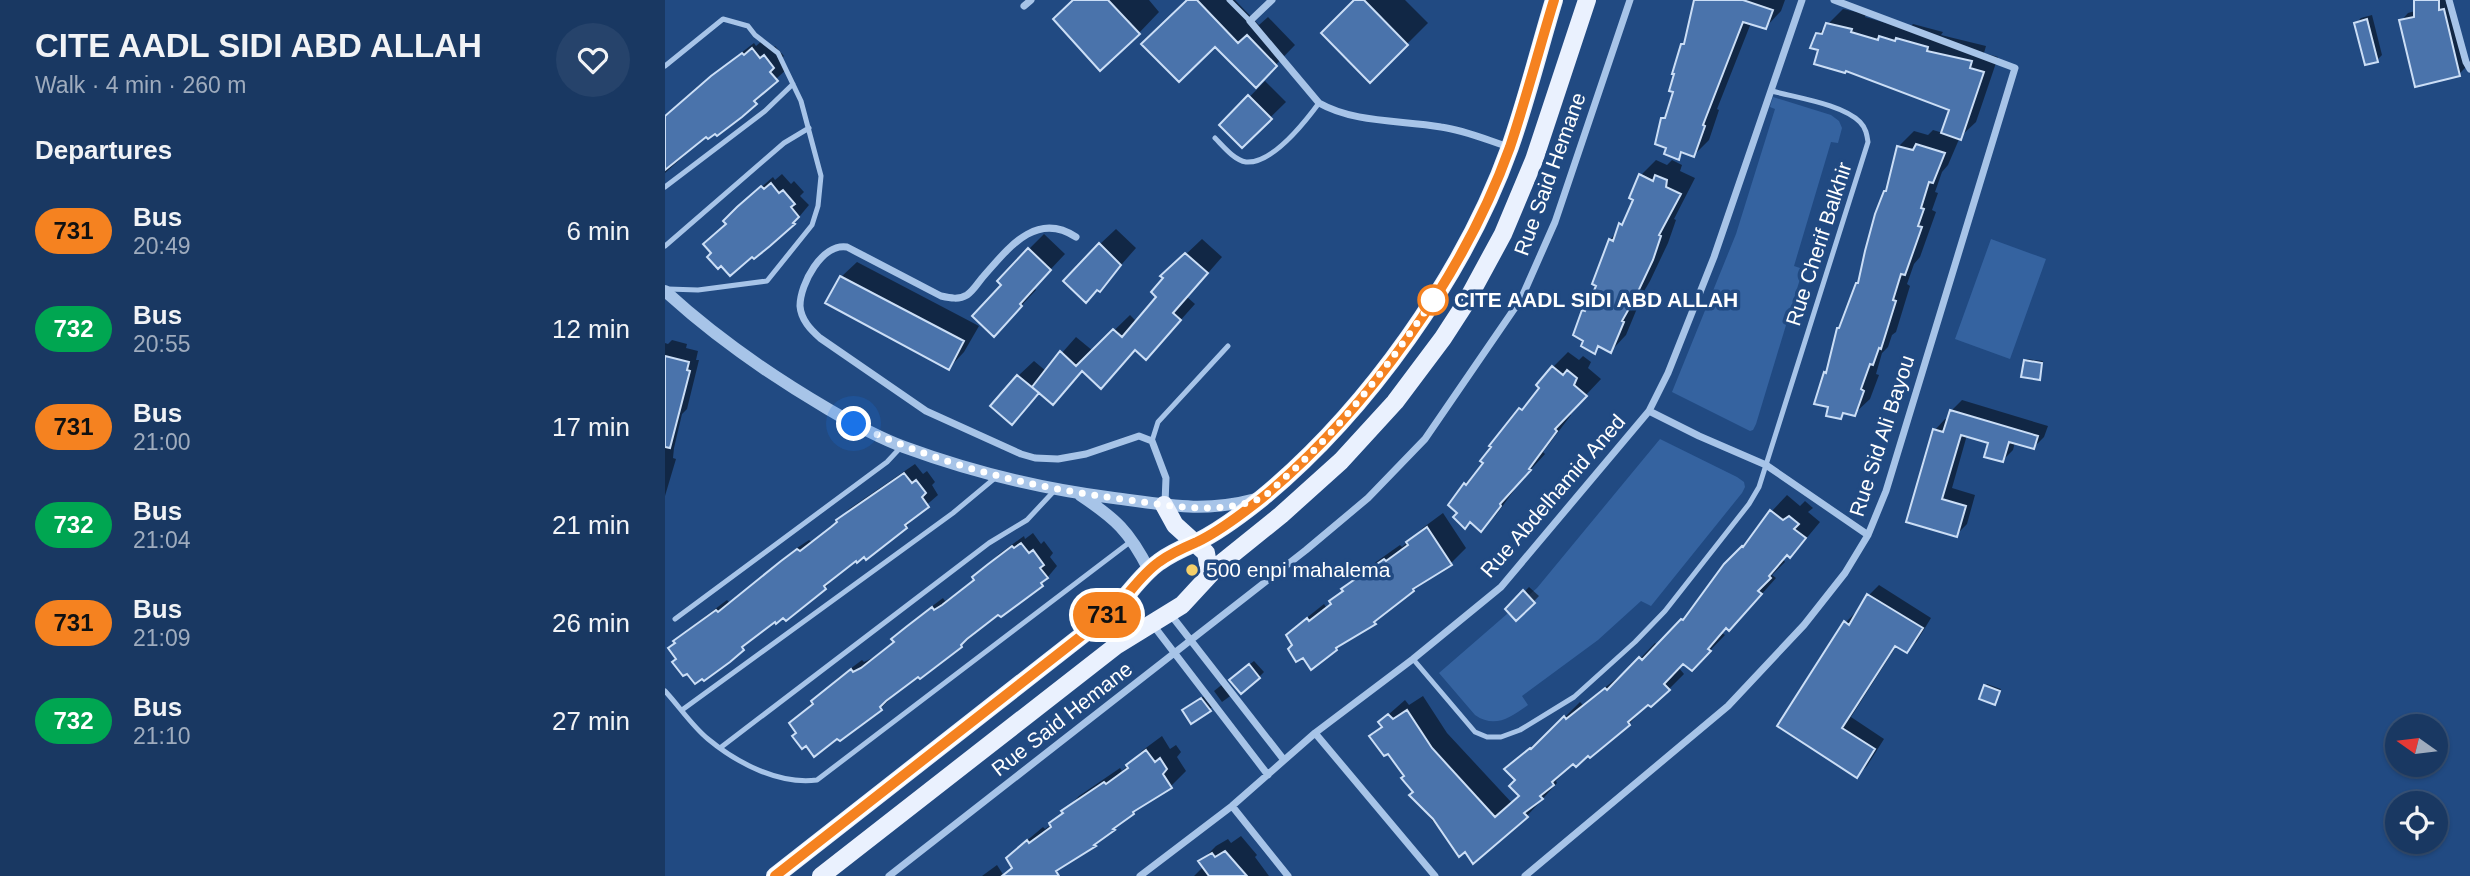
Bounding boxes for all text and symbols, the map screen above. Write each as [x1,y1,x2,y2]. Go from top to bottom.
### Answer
button: heart [556,23,630,97]
text: CITE AADL SIDI ABD ALLAH [35,27,482,64]
text: Walk · 4 min · 260 m [35,72,246,98]
street label: Rue Said Hemane [1509,89,1590,258]
text: Departures [35,135,172,165]
street label: Rue Cherif Balkhir [1781,159,1856,328]
text: Bus [133,202,182,232]
text: 6 min [566,216,630,246]
text: 731 [53,217,94,244]
text: 20:49 [133,233,191,259]
marker: CITE AADL SIDI ABD ALLAH [1418,285,1448,315]
place label: CITE AADL SIDI ABD ALLAH [1454,288,1738,311]
text: Bus [133,300,182,330]
text: 12 min [552,314,630,344]
text: 732 [53,315,94,342]
text: 20:55 [133,331,191,357]
street label: Rue Sid Ali Bayou [1845,352,1918,519]
text: Bus [133,398,182,428]
your location [836,406,871,441]
street label: Rue Abdelhamid Aned [1476,410,1629,582]
text: 17 min [552,412,630,442]
text: 731 [53,413,94,440]
text: 21:00 [133,429,191,455]
text: Bus [133,496,182,526]
text: 21 min [552,510,630,540]
text: 732 [53,511,94,538]
text: 21:04 [133,527,191,553]
place label: 500 enpi mahalema [1206,558,1391,581]
marker: 500 enpi mahalema [1184,562,1200,578]
line badge: 731 [1067,592,1147,638]
text: Bus [133,594,182,624]
text: 731 [1087,601,1127,628]
text: 26 min [552,608,630,638]
text: 731 [53,609,94,636]
text: 21:09 [133,625,191,651]
street label: Rue Said Hemane [987,657,1136,780]
text: Bus [133,692,182,722]
text: 27 min [552,706,630,736]
text: 732 [53,707,94,734]
north arrow [2385,714,2448,777]
map controls [2385,714,2448,854]
text: 21:10 [133,723,191,749]
button: locate [2385,791,2448,854]

